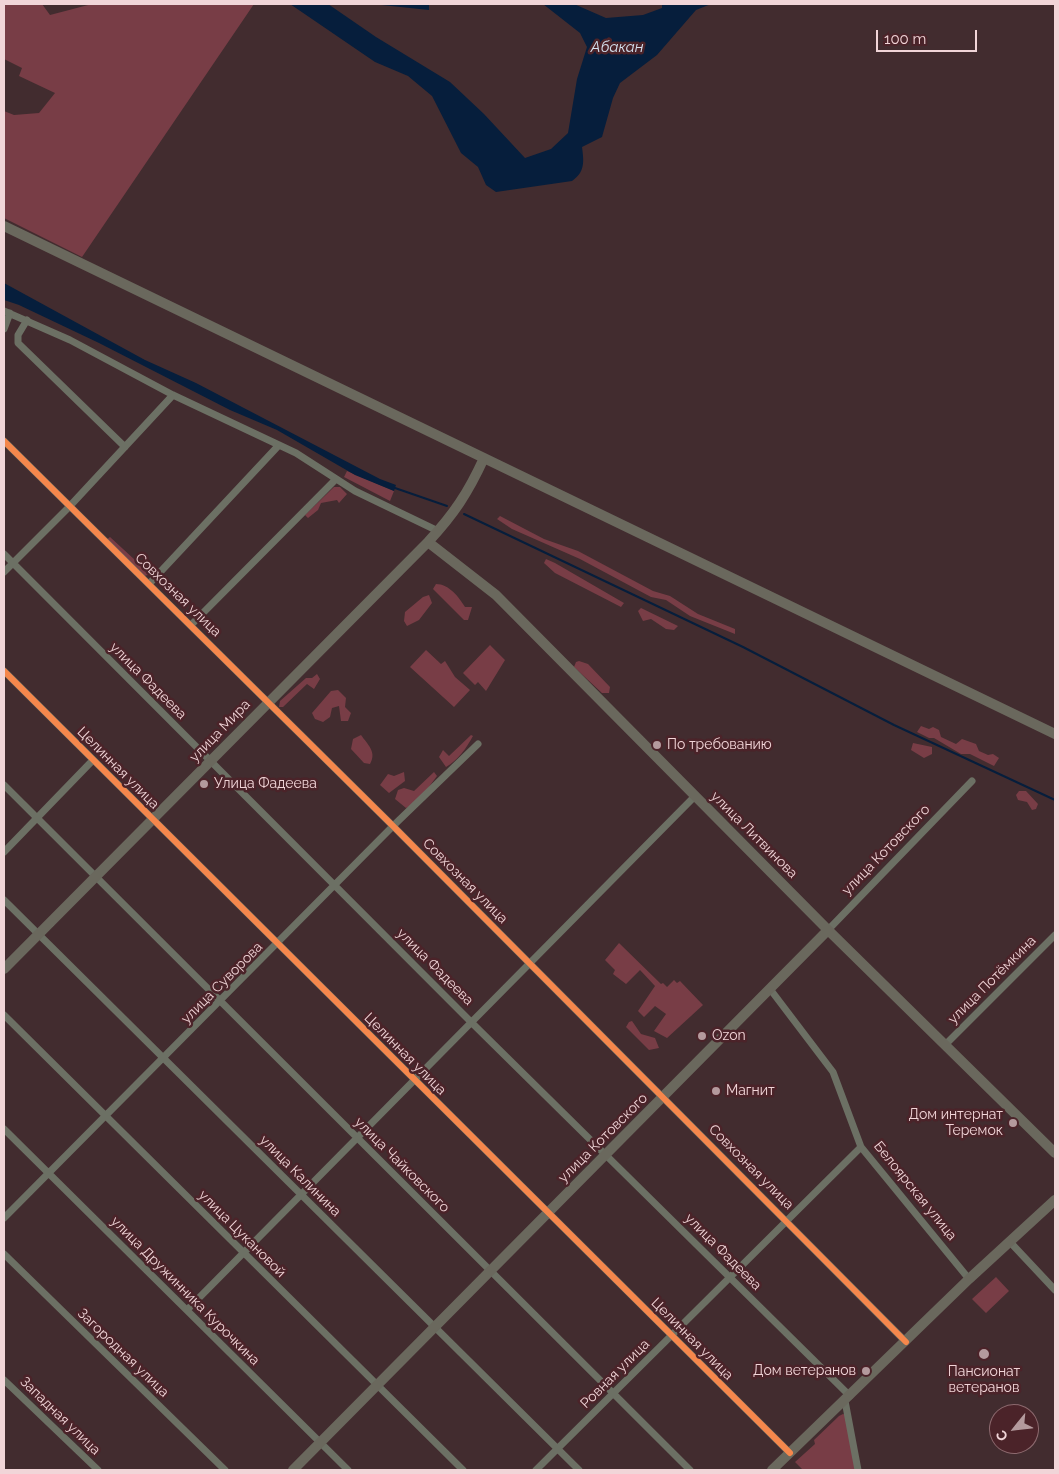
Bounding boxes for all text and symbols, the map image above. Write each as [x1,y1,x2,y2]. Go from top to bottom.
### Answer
scale bar [879,20,980,52]
text: 100 m [884,30,926,48]
water label: Абакан [591,38,643,56]
street label: Совхозная улица [131,550,225,640]
street label: улица Фадеева [106,639,190,723]
street label: улица Мира [186,696,254,766]
street label: Целинная улица [73,723,163,813]
place label: По требованию [667,737,772,753]
marker: По требованию [651,739,663,751]
place label: Улица Фадеева [214,776,317,792]
marker: Улица Фадеева [198,778,210,790]
street label: улица Литвинова [707,788,801,882]
street label: улица Котовского [838,801,934,899]
street label: Совхозная улица [419,835,511,927]
street label: улица Фадеева [393,925,477,1009]
street label: улица Потёмкина [944,932,1040,1028]
street label: улица Суворова [178,939,266,1027]
street label: Целинная улица [360,1009,450,1099]
place label: Ozon [712,1028,746,1044]
marker: Ozon [696,1030,708,1042]
place label: Магнит [726,1083,775,1099]
marker: Магнит [710,1085,722,1097]
street label: улица Котовского [555,1090,651,1186]
place label: Дом интернат Теремок [908,1107,1003,1140]
street label: улица Чайковского [351,1114,453,1216]
marker: Дом интернат Теремок [1007,1117,1019,1129]
street label: Совхозная улица [705,1121,797,1213]
street label: улица Калинина [256,1132,344,1220]
street label: Белоярская улица [870,1138,960,1244]
street label: улица Цукановой [195,1187,289,1281]
street label: улица Фадеева [681,1210,765,1294]
street label: улица Дружинника Курочкина [107,1213,263,1369]
street label: Целинная улица [647,1294,737,1384]
street label: Загородная улица [74,1305,172,1401]
street label: Ровная улица [577,1336,653,1412]
marker: Пансионат ветеранов [977,1347,991,1361]
place label: Дом ветеранов [753,1363,856,1379]
place label: Пансионат ветеранов [948,1364,1020,1396]
marker: Дом ветеранов [860,1365,872,1377]
street label: Западная улица [16,1373,104,1459]
north arrow [989,1404,1039,1454]
text: С [992,1428,1011,1444]

